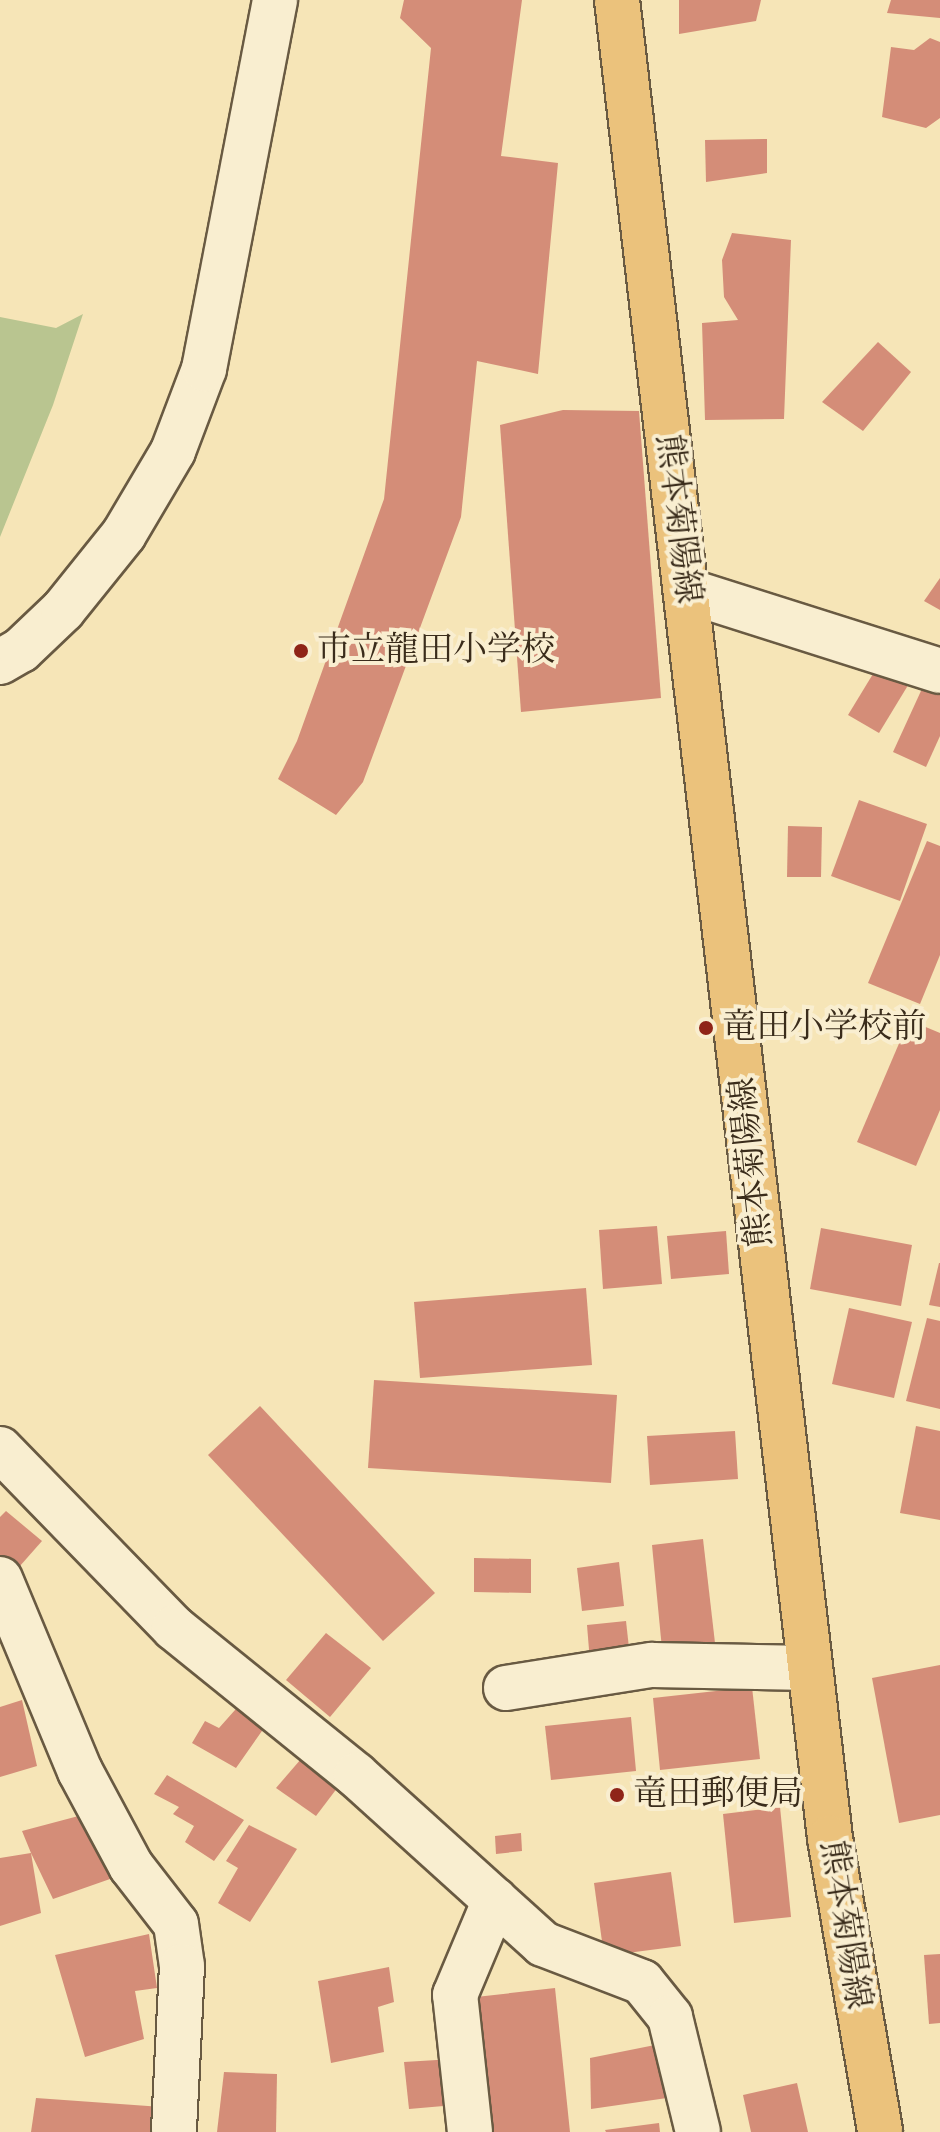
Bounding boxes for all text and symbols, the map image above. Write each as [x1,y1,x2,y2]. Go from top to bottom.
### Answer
street label: 熊本菊陽線 [647,432,709,606]
place label: 市立龍田小学校 [317,631,555,671]
marker: 市立龍田小学校 [292,642,310,660]
place label: 竜田小学校前 [722,1008,926,1048]
marker: 竜田小学校前 [697,1019,715,1037]
street label: 熊本菊陽線 [723,1075,781,1249]
place label: 竜田郵便局 [633,1775,803,1815]
marker: 竜田郵便局 [608,1786,626,1804]
street label: 熊本菊陽線 [812,1838,878,2012]

